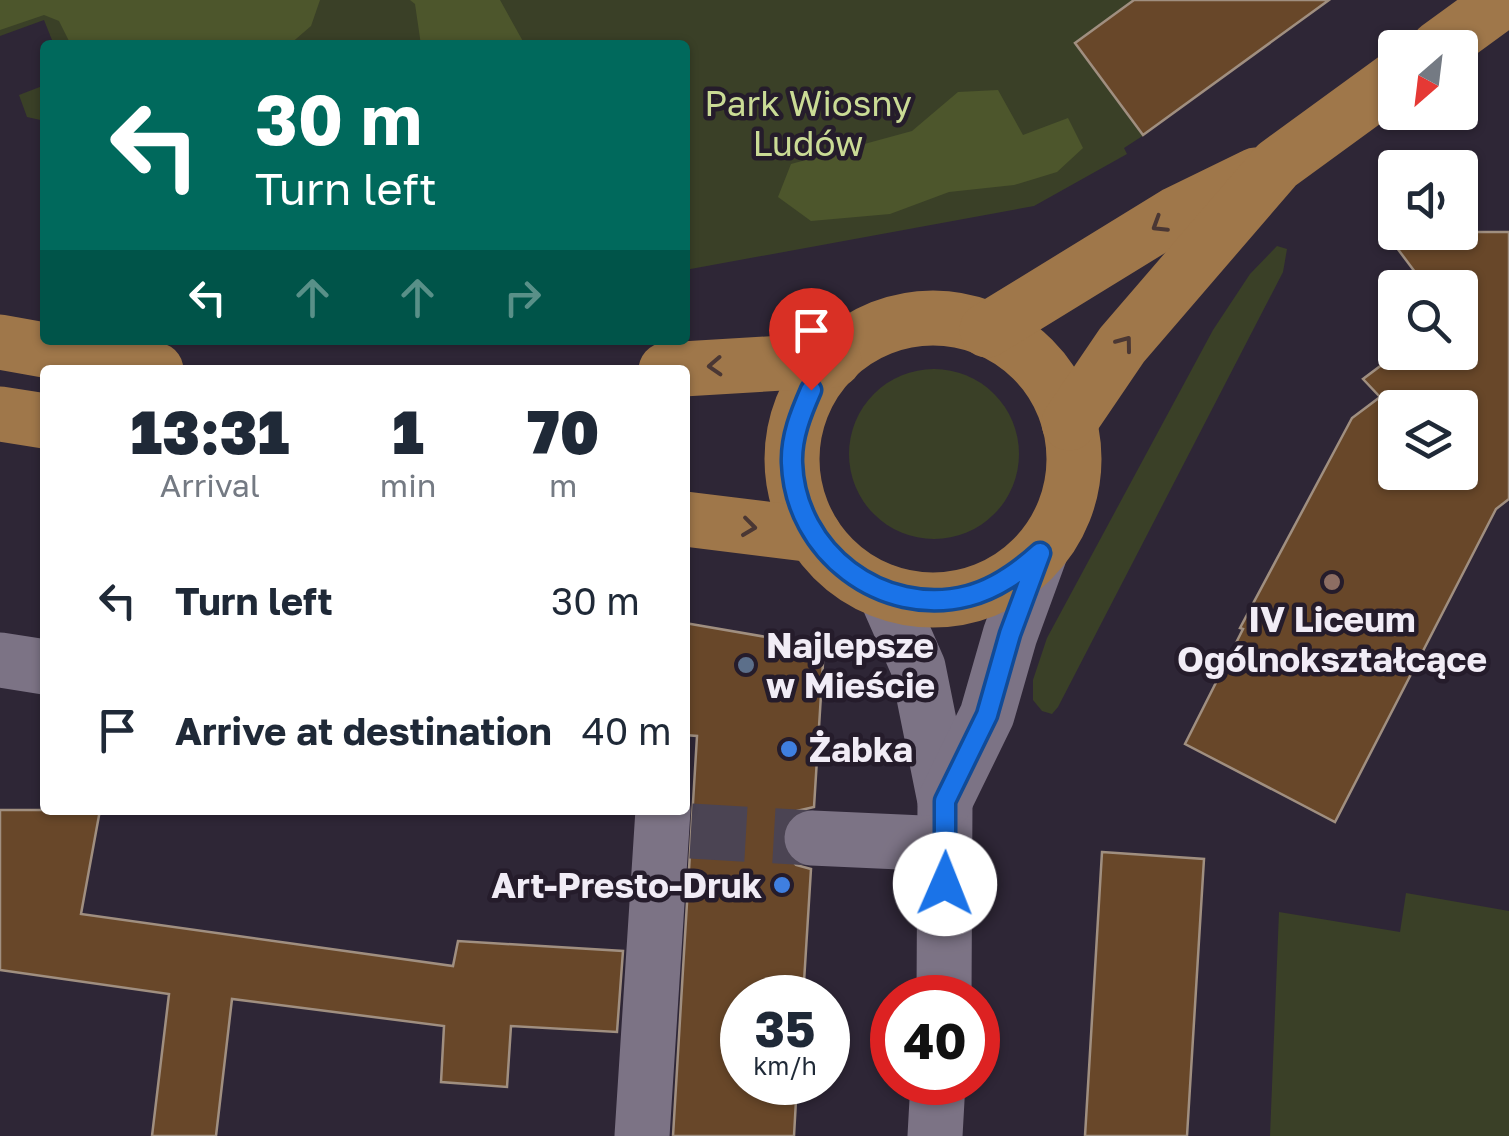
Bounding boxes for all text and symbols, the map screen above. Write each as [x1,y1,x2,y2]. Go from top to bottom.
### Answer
north arrow [1378,30,1478,130]
map controls [1378,30,1478,490]
text: 30 m [255,76,422,160]
icon: left [90,80,220,210]
park label: Park Wiosny Ludów [704,82,912,164]
button: sound [1378,150,1478,250]
text: Turn left [255,161,437,215]
one-way arrow [1152,212,1170,231]
icon: left [180,270,235,325]
icon: ahead [285,270,340,325]
icon: ahead [390,270,445,325]
icon: right [495,270,550,325]
button: search [1378,270,1478,370]
pin [769,288,854,391]
icon: arrive [784,303,839,358]
one-way arrow [1113,336,1130,354]
one-way arrow [707,355,723,376]
button: layers [1378,390,1478,490]
text: 13:31 [131,395,289,467]
text: 1 [392,395,424,467]
text: 70 [527,395,599,467]
text: Arrival [160,466,260,504]
text: min [380,466,436,504]
text: m [549,466,577,504]
one-way arrow [742,516,758,537]
marker: IV Liceum Ogólnokształcące [1321,571,1343,593]
icon: left [90,573,145,628]
text: Turn left [175,578,333,623]
text: 30 m [551,578,640,623]
place label: IV Liceum Ogólnokształcące [1177,598,1487,680]
place label: Najlepsze w Mieście [766,624,935,706]
marker: Najlepsze w Mieście [735,654,757,676]
icon: arrive [90,703,145,758]
text: Arrive at destination [175,708,552,753]
text: 40 m [582,708,672,753]
place label: Żabka [809,728,913,770]
marker: Żabka [778,738,800,760]
position arrow [893,832,997,936]
place label: Art-Presto-Druk [491,864,762,906]
marker: Art-Presto-Druk [771,874,793,896]
speed limit sign: 40 [870,975,1000,1105]
text: 35 [754,998,815,1058]
text: km/h [753,1050,817,1081]

